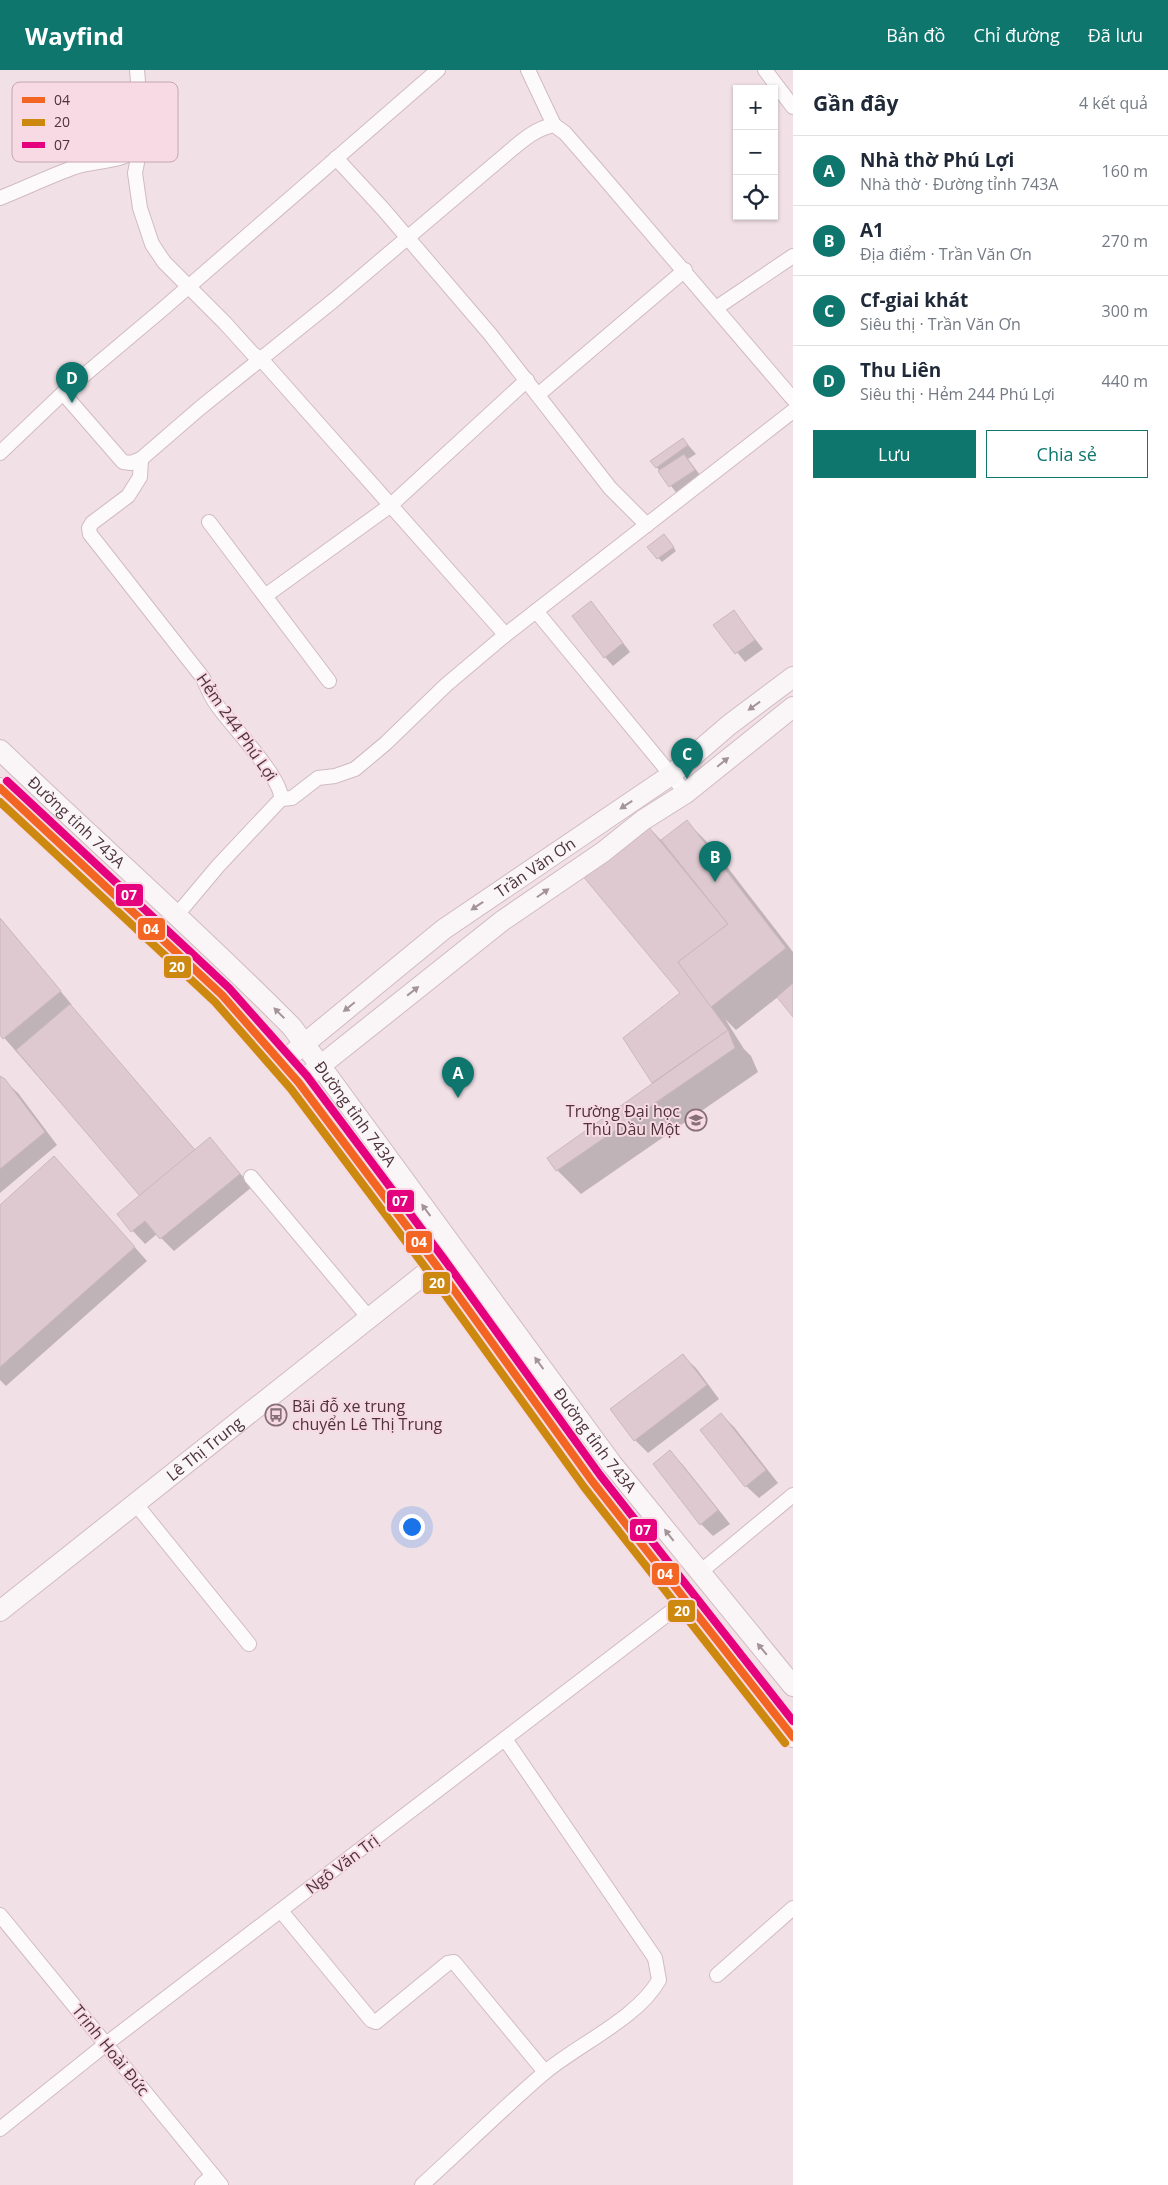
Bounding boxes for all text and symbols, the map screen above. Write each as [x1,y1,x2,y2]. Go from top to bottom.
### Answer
text: Wayfind [25,19,124,52]
text: Bản đồ [886,23,945,47]
text: Chỉ đường [973,23,1060,47]
text: Đã lưu [1088,23,1143,47]
legend [12,82,178,162]
map controls [733,85,778,220]
button: + [733,85,778,130]
text: Gần đây [813,89,898,117]
text: 04 [54,90,70,109]
text: 4 kết quả [1079,92,1148,114]
text: 20 [54,112,70,131]
button: − [733,130,778,175]
text: 07 [54,135,70,154]
text: Nhà thờ Phú Lợi [860,147,1014,173]
text: A [823,160,835,182]
text: 160 m [1102,160,1148,182]
text: Nhà thờ · Đường tỉnh 743A [860,173,1058,195]
button: locate [733,175,778,220]
text: A1 [860,217,884,243]
text: B [824,230,834,252]
text: 270 m [1102,230,1148,252]
text: Địa điểm · Trần Văn Ơn [860,243,1032,265]
text: Cf-giai khát [860,287,968,313]
text: C [824,300,834,322]
text: 300 m [1102,300,1148,322]
text: Siêu thị · Trần Văn Ơn [860,313,1021,335]
text: Thu Liên [860,357,941,383]
pin: D [56,362,88,403]
text: D [823,370,835,392]
text: 440 m [1102,370,1148,392]
text: Siêu thị · Hẻm 244 Phú Lợi [860,383,1055,405]
button: Lưu [813,430,976,478]
button: Chia sẻ [986,430,1148,478]
street label: Hẻm 244 Phú Lợi [192,669,282,785]
one-way arrow [747,701,761,711]
pin: C [671,738,703,779]
one-way arrow [717,756,730,767]
street label: Đường tỉnh 743A [23,771,131,873]
one-way arrow [619,800,632,810]
street label: Trần Văn Ơn [490,832,580,902]
pin: B [699,841,731,882]
line badge: 07 [115,883,144,907]
text: 07 [121,885,137,904]
one-way arrow [536,888,549,898]
one-way arrow [470,901,484,911]
line badge: 04 [137,917,166,941]
text: 04 [143,919,159,938]
line badge: 20 [163,955,192,979]
text: 20 [169,957,185,976]
one-way arrow [407,986,420,996]
one-way arrow [343,1001,356,1012]
one-way arrow [273,1008,285,1020]
street label: Đường tỉnh 743A [309,1056,402,1172]
pin: A [442,1057,474,1098]
place label: Trường Đại học Thủ Dầu Một [566,1100,680,1140]
school or university icon: Trường Đại học Thủ Dầu Một [684,1108,708,1132]
line badge: 07 [386,1189,415,1213]
text: 07 [392,1191,408,1210]
one-way arrow [421,1203,431,1216]
line badge: 04 [405,1230,433,1254]
text: 04 [411,1232,427,1251]
line badge: 20 [422,1271,451,1295]
text: 20 [429,1273,445,1292]
one-way arrow [534,1356,544,1370]
street label: Đường tỉnh 743A [549,1383,642,1498]
place label: Bãi đỗ xe trung chuyển Lê Thị Trung [292,1395,443,1435]
bus stop icon: Bãi đỗ xe trung chuyển Lê Thị Trung [264,1403,288,1427]
street label: Lê Thị Trung [162,1411,248,1486]
your location [399,1514,425,1540]
line badge: 07 [629,1518,658,1542]
text: 07 [635,1520,651,1539]
one-way arrow [663,1528,674,1541]
line badge: 04 [651,1562,680,1586]
text: 04 [657,1564,673,1583]
line badge: 20 [667,1599,696,1623]
text: 20 [674,1601,690,1620]
one-way arrow [757,1643,768,1655]
street label: Ngô Văn Trị [301,1829,383,1899]
street label: Trịnh Hoài Đức [67,2000,155,2101]

